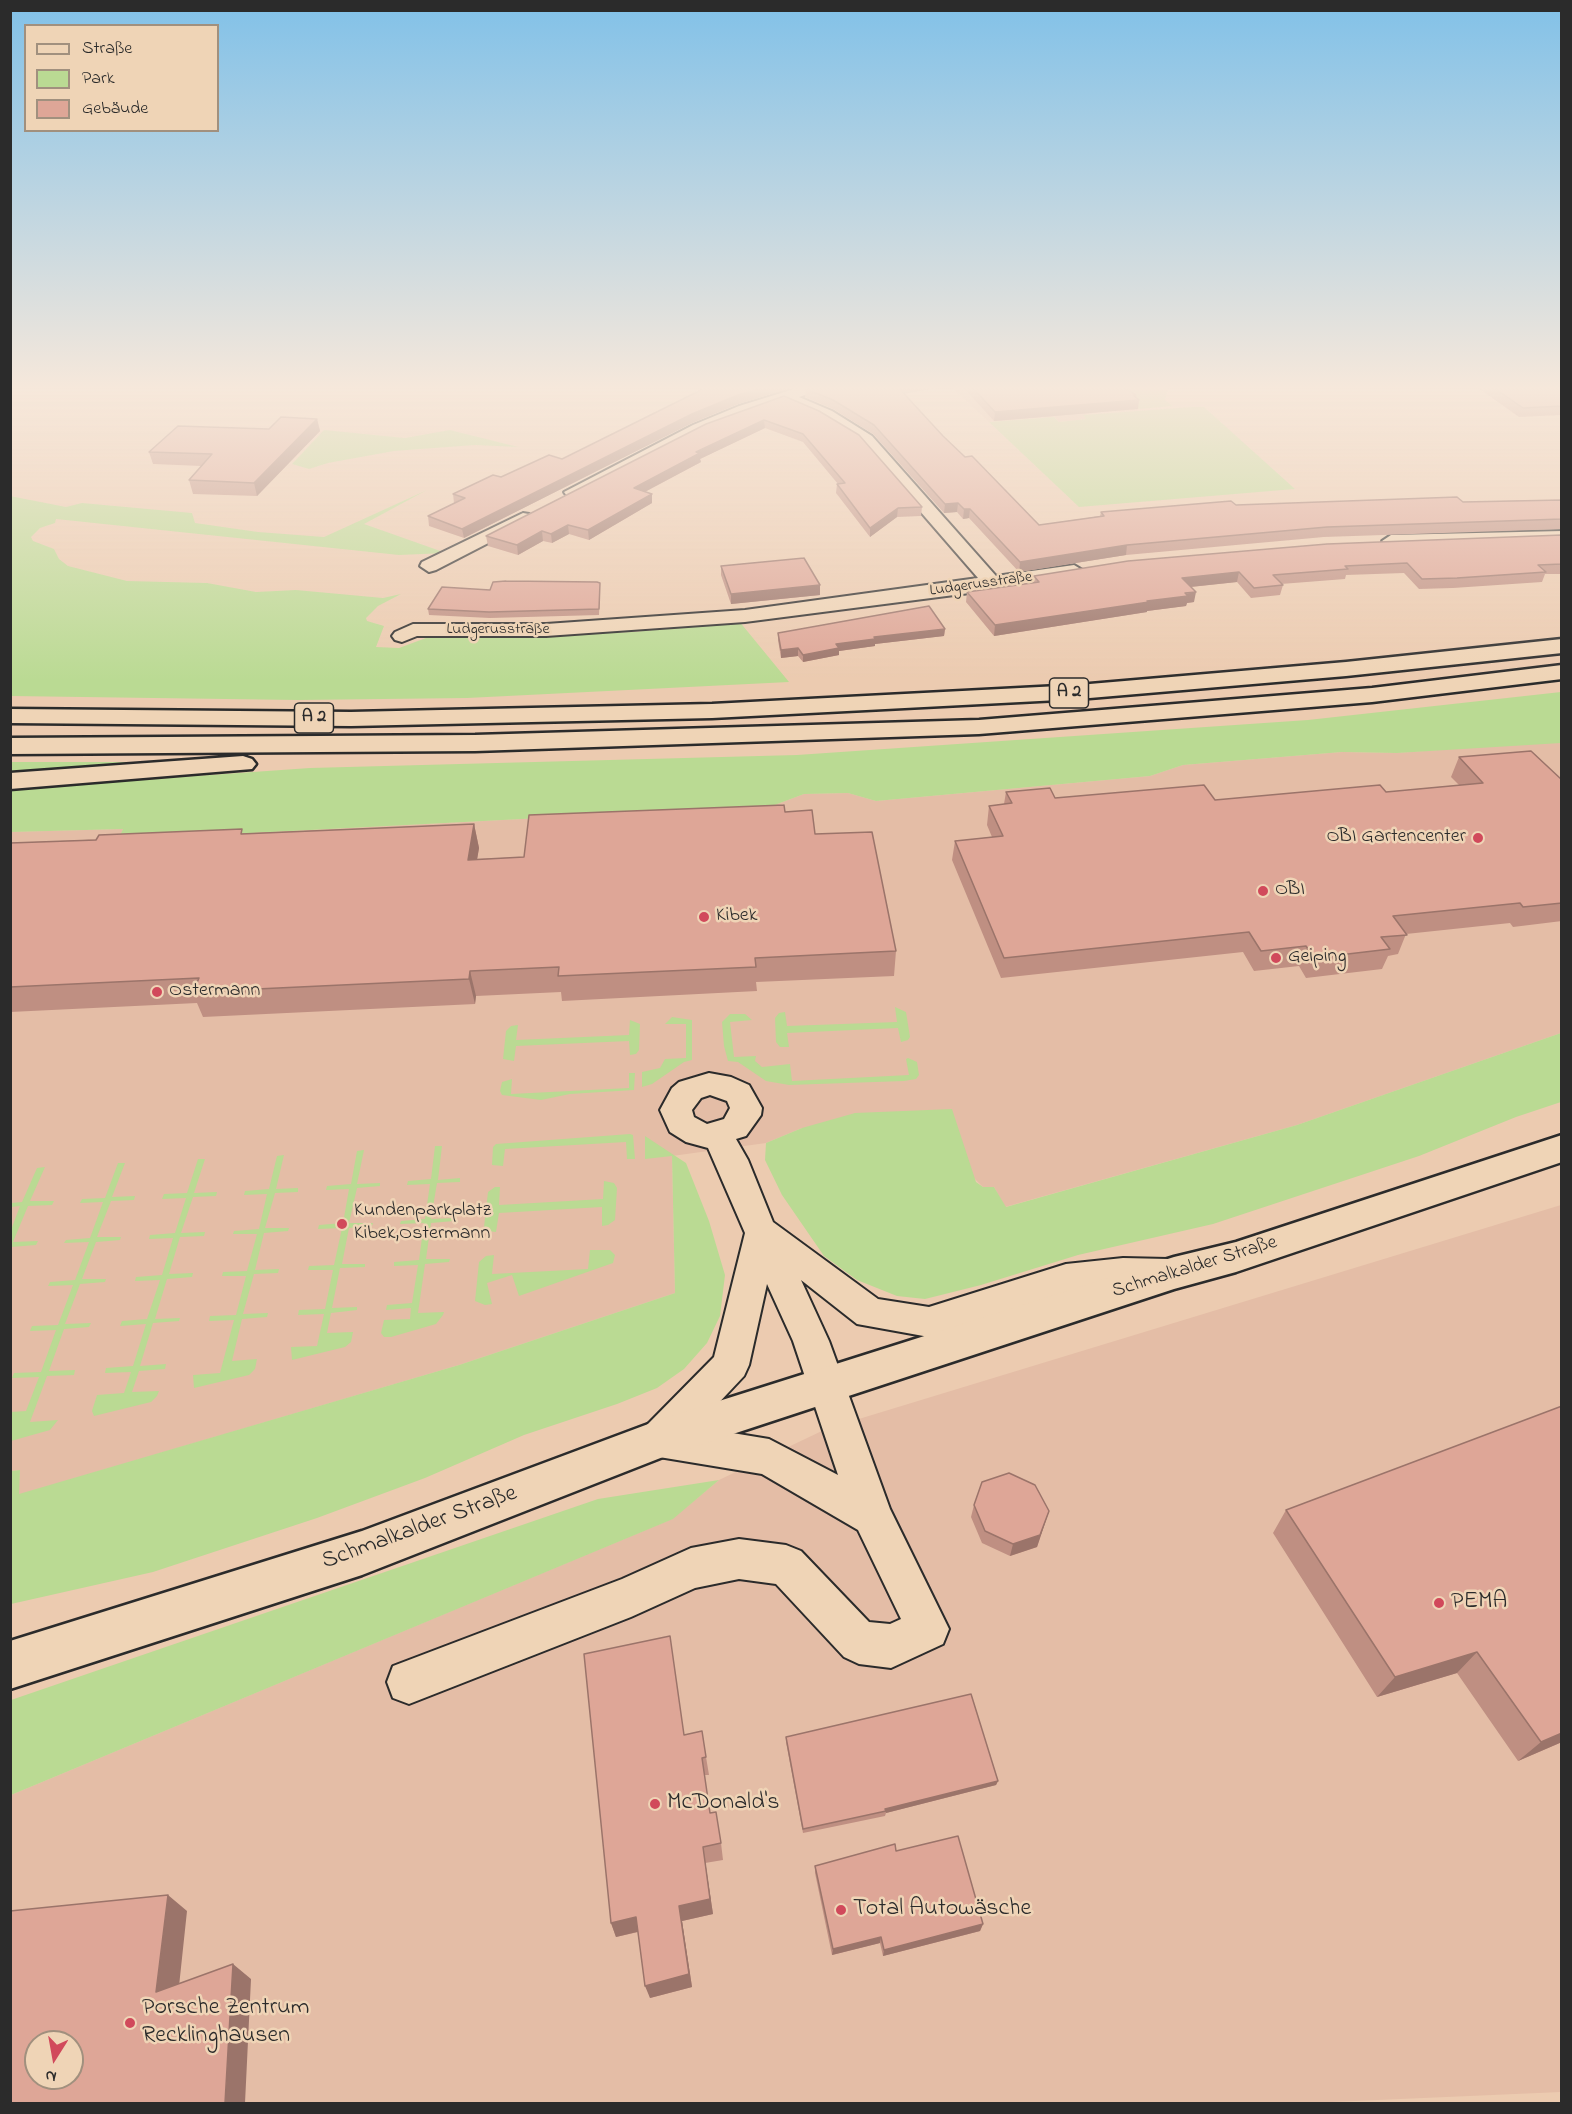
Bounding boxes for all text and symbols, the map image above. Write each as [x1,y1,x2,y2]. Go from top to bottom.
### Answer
legend [24,24,219,132]
text: Straße [82,36,132,62]
text: Park [82,66,115,92]
text: Gebäude [82,96,148,122]
street label: Ludgerusstraße [929,568,1033,602]
street label: Ludgerusstraße [446,620,550,640]
road number: A 2 [1050,678,1088,708]
road number: A 2 [294,703,334,733]
place label: OBI Gartencenter [1326,826,1466,850]
marker: OBI Gartencenter [1471,831,1485,845]
place label: OBI [1275,879,1305,903]
marker: OBI [1256,884,1270,898]
place label: Kibek [716,905,758,929]
marker: Kibek [697,910,711,924]
place label: Geiping [1288,946,1346,970]
marker: Geiping [1269,951,1283,965]
place label: Ostermann [169,980,260,1004]
marker: Ostermann [150,985,164,999]
place label: Kundenparkplatz Kibek,Ostermann [354,1200,491,1247]
marker: Kundenparkplatz Kibek,Ostermann [335,1217,349,1231]
street label: Schmalkalder Straße [1110,1231,1280,1305]
street label: Schmalkalder Straße [319,1480,521,1578]
place label: PEMA [1451,1589,1507,1617]
marker: PEMA [1432,1596,1446,1610]
place label: McDonald's [667,1790,779,1818]
marker: McDonald's [648,1797,662,1811]
place label: Total Autowäsche [853,1896,1031,1924]
marker: Total Autowäsche [834,1903,848,1917]
place label: Porsche Zentrum Recklinghausen [142,1995,309,2051]
marker: Porsche Zentrum Recklinghausen [123,2016,137,2030]
north arrow [24,2030,84,2090]
text: N [43,2063,59,2089]

